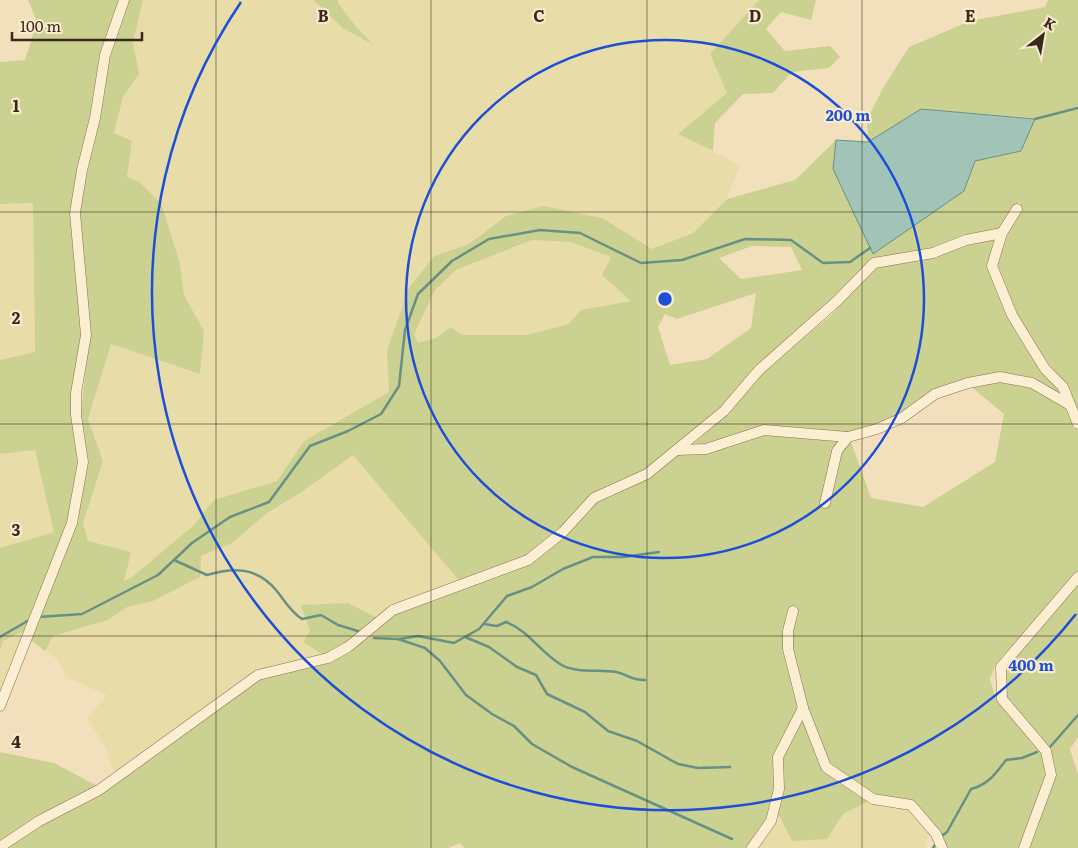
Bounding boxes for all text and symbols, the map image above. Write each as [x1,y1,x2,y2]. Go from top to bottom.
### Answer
text: B [317,3,329,27]
text: C [533,3,545,27]
text: D [749,3,761,27]
text: E [965,3,976,27]
scale bar [12,10,142,42]
north arrow [1018,10,1068,60]
text: K [1040,12,1060,34]
text: 100 m [20,14,61,37]
text: 1 [13,93,20,117]
text: 200 m [826,103,870,126]
centre of rings [656,290,674,308]
text: 2 [12,305,21,329]
text: 3 [12,517,21,541]
text: 400 m [1008,653,1054,676]
text: 4 [11,729,21,753]

